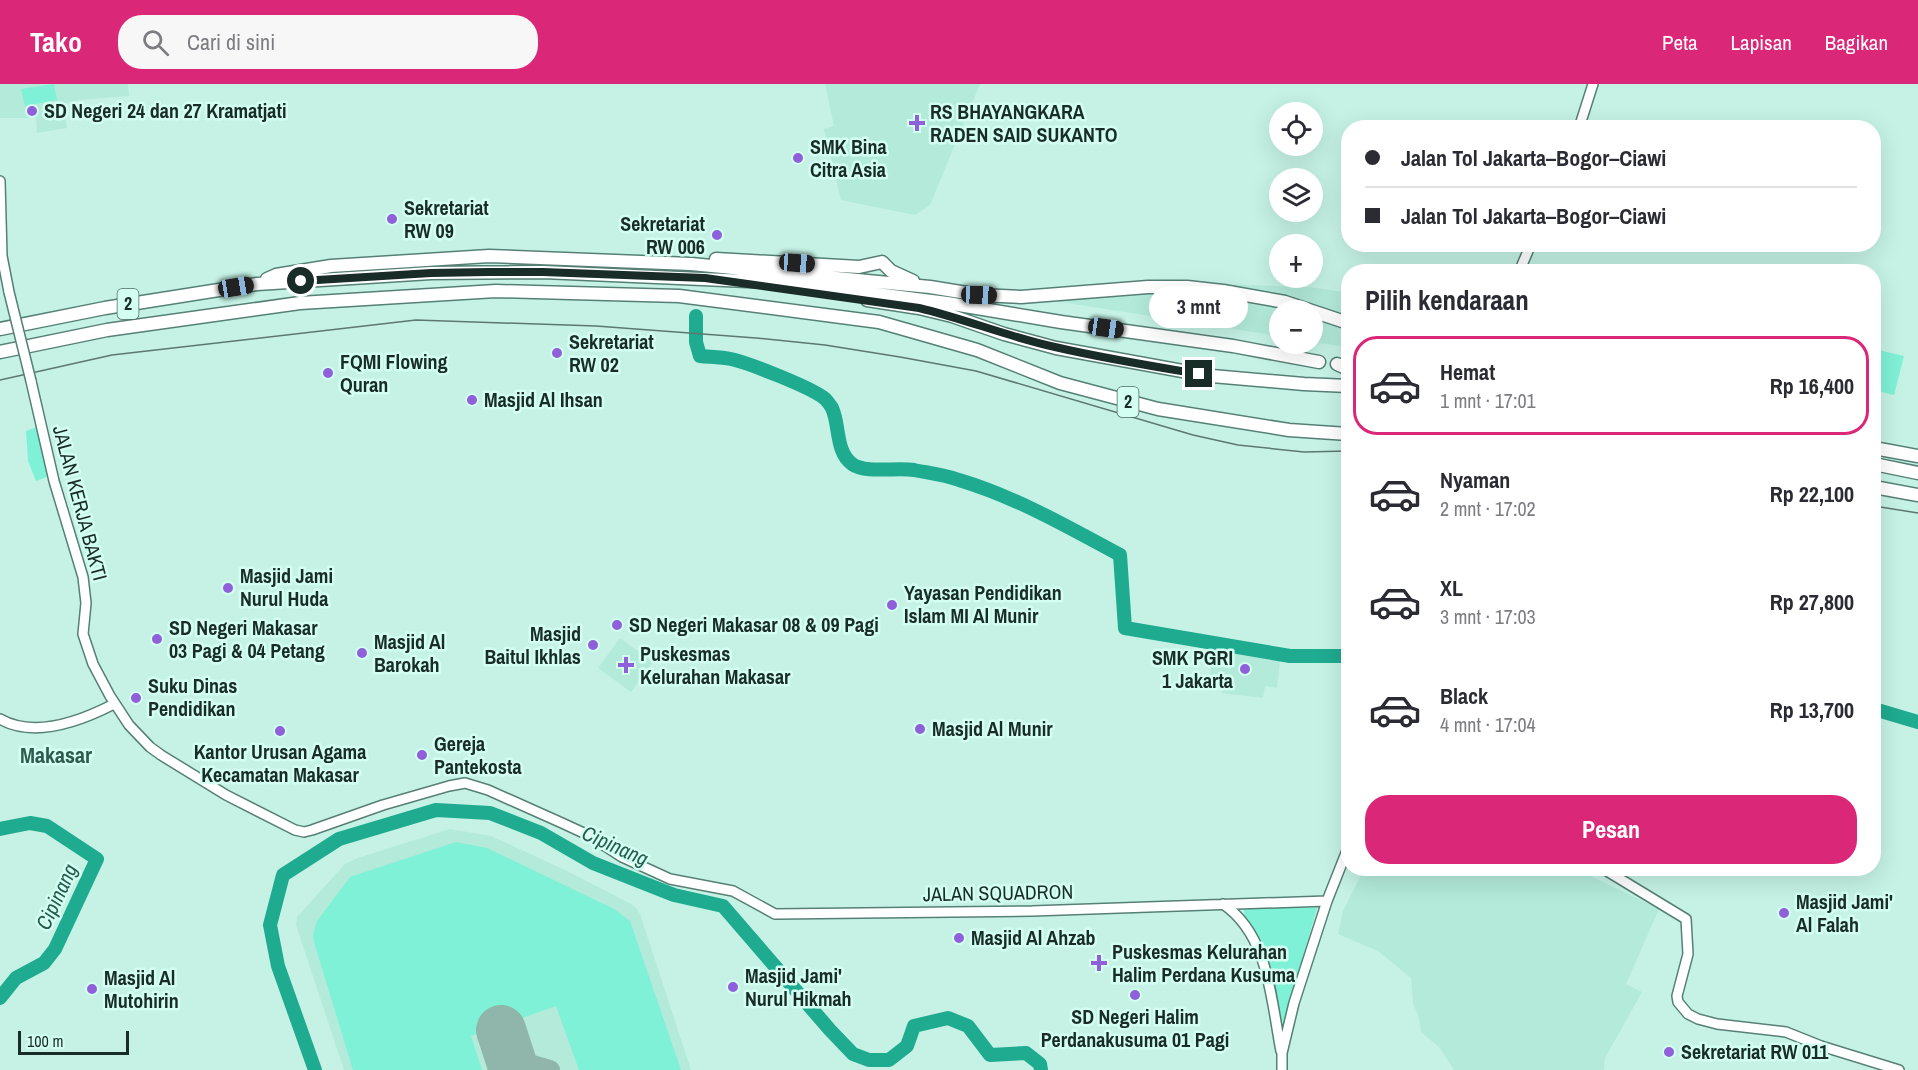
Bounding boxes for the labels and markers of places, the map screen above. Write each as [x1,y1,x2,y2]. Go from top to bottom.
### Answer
place label: SD Negeri 24 dan 27 Kramatjati [44,97,286,124]
place label: RS BHAYANGKARA RADEN SAID SUKANTO [930,98,1118,148]
marker: SD Negeri 24 dan 27 Kramatjati [25,104,39,118]
marker: RS BHAYANGKARA RADEN SAID SUKANTO [908,114,926,132]
place label: SMK Bina Citra Asia [810,133,887,183]
marker: SMK Bina Citra Asia [791,151,805,165]
place label: Sekretariat RW 09 [404,194,489,244]
place label: Sekretariat RW 006 [620,210,706,260]
marker: Sekretariat RW 09 [385,212,399,226]
marker: Sekretariat RW 006 [710,228,724,242]
place label: Sekretariat RW 02 [569,328,654,378]
marker: Sekretariat RW 02 [550,346,564,360]
place label: FQMI Flowing Quran [340,348,448,398]
marker: FQMI Flowing Quran [321,366,335,380]
place label: Masjid Al Ihsan [484,386,603,413]
marker: Masjid Al Ihsan [465,393,479,407]
place label: Masjid Jami Nurul Huda [240,562,333,612]
place label: Yayasan Pendidikan Islam MI Al Munir [904,579,1062,629]
marker: Masjid Jami Nurul Huda [221,581,235,595]
marker: Yayasan Pendidikan Islam MI Al Munir [885,598,899,612]
place label: SD Negeri Makasar 08 & 09 Pagi [629,611,879,638]
place label: SD Negeri Makasar 03 Pagi & 04 Petang [169,614,325,664]
marker: SD Negeri Makasar 08 & 09 Pagi [610,618,624,632]
place label: Masjid Baitul Ikhlas [484,620,581,670]
place label: Masjid Al Barokah [374,628,445,678]
marker: SD Negeri Makasar 03 Pagi & 04 Petang [150,632,164,646]
marker: Masjid Baitul Ikhlas [586,638,600,652]
place label: Puskesmas Kelurahan Makasar [640,640,791,690]
place label: SMK PGRI 1 Jakarta [1152,644,1233,694]
marker: Masjid Al Barokah [355,646,369,660]
marker: Puskesmas Kelurahan Makasar [617,656,635,674]
marker: SMK PGRI 1 Jakarta [1238,662,1252,676]
place label: Suku Dinas Pendidikan [148,672,237,722]
marker: Suku Dinas Pendidikan [129,691,143,705]
place label: Masjid Al Munir [932,715,1053,742]
marker: Masjid Al Munir [913,722,927,736]
marker: Kantor Urusan Agama Kecamatan Makasar [273,724,287,738]
place label: Gereja Pantekosta [434,730,522,780]
place label: Kantor Urusan Agama Kecamatan Makasar [194,738,366,788]
marker: Gereja Pantekosta [415,748,429,762]
place label: Masjid Jami' Al Falah [1796,888,1893,938]
marker: Masjid Jami' Al Falah [1777,906,1791,920]
place label: Masjid Al Ahzab [971,924,1096,951]
marker: Masjid Al Ahzab [952,931,966,945]
place label: Puskesmas Kelurahan Halim Perdana Kusuma [1112,938,1295,988]
marker: Puskesmas Kelurahan Halim Perdana Kusuma [1090,954,1108,972]
place label: Masjid Jami' Nurul Hikmah [745,962,852,1012]
place label: Masjid Al Mutohirin [104,964,179,1014]
marker: Masjid Jami' Nurul Hikmah [726,980,740,994]
marker: Masjid Al Mutohirin [85,982,99,996]
marker: SD Negeri Halim Perdanakusuma 01 Pagi [1128,988,1142,1002]
place label: SD Negeri Halim Perdanakusuma 01 Pagi [1041,1003,1229,1053]
place label: Sekretariat RW 011 [1681,1038,1829,1065]
marker: Sekretariat RW 011 [1662,1045,1676,1059]

